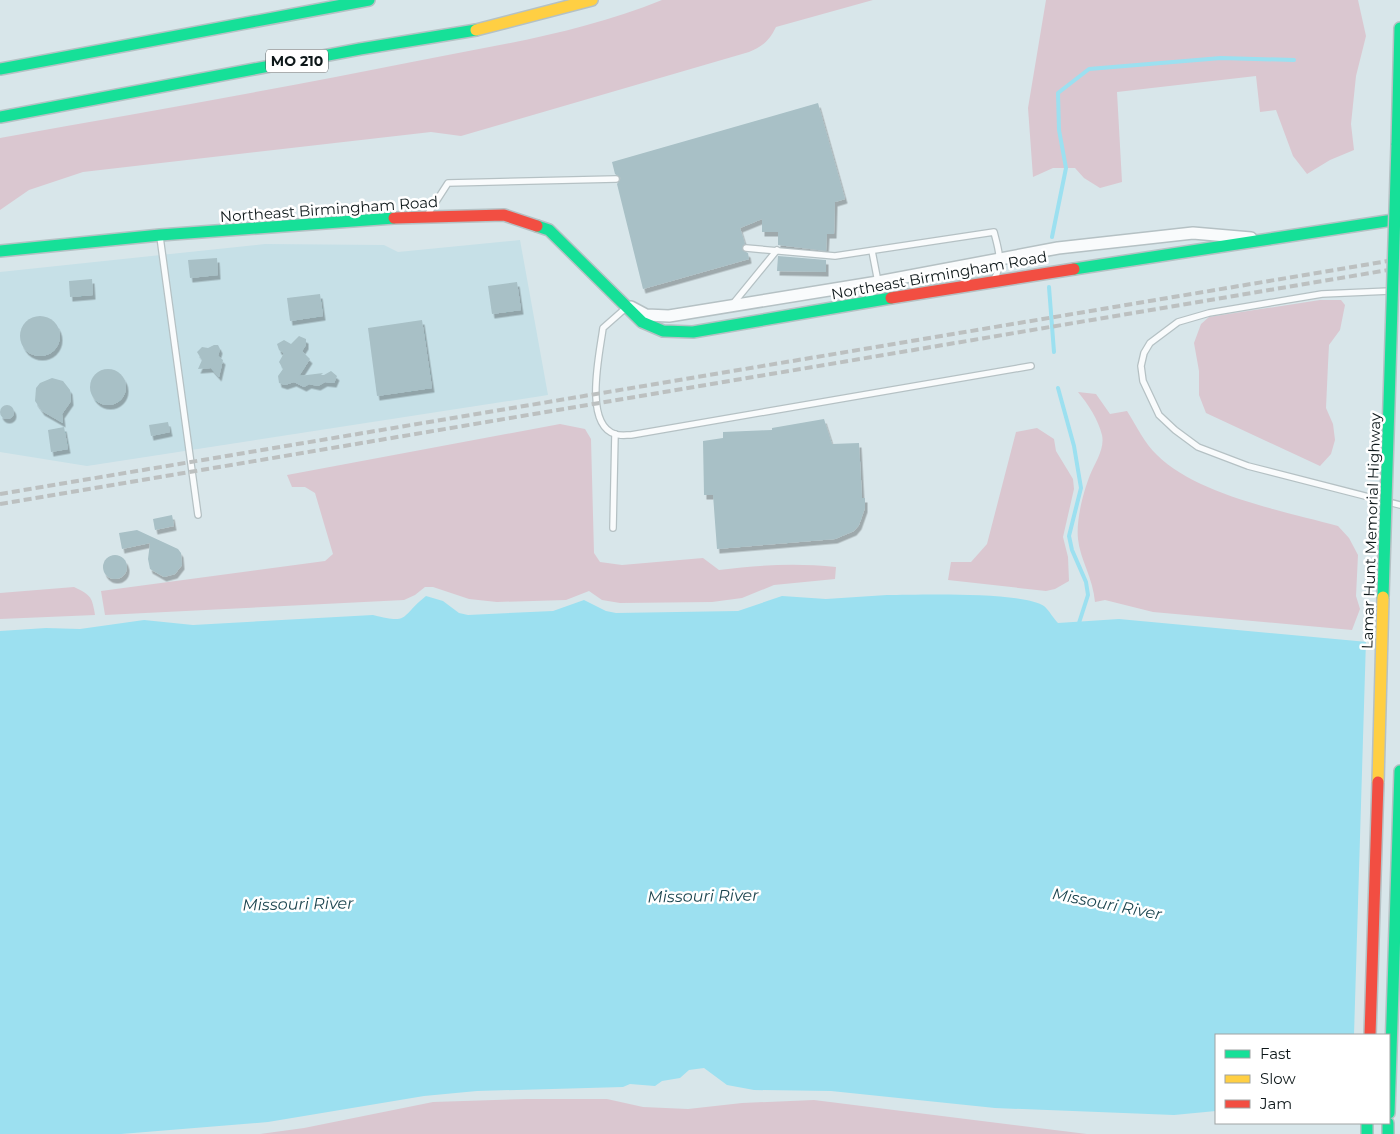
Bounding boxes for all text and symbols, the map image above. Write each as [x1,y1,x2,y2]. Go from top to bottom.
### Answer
road number: MO 210 [266,49,328,72]
street label: Northeast Birmingham Road [219,192,439,226]
street label: Northeast Birmingham Road [830,247,1048,303]
street label: Lamar Hunt Memorial Highway [1357,412,1385,649]
water label: Missouri River [1051,884,1164,924]
water label: Missouri River [647,886,759,906]
water label: Missouri River [242,894,354,914]
legend [1215,1034,1390,1124]
text: Fast [1260,1044,1291,1063]
text: Slow [1260,1069,1296,1088]
text: Jam [1259,1094,1292,1113]

